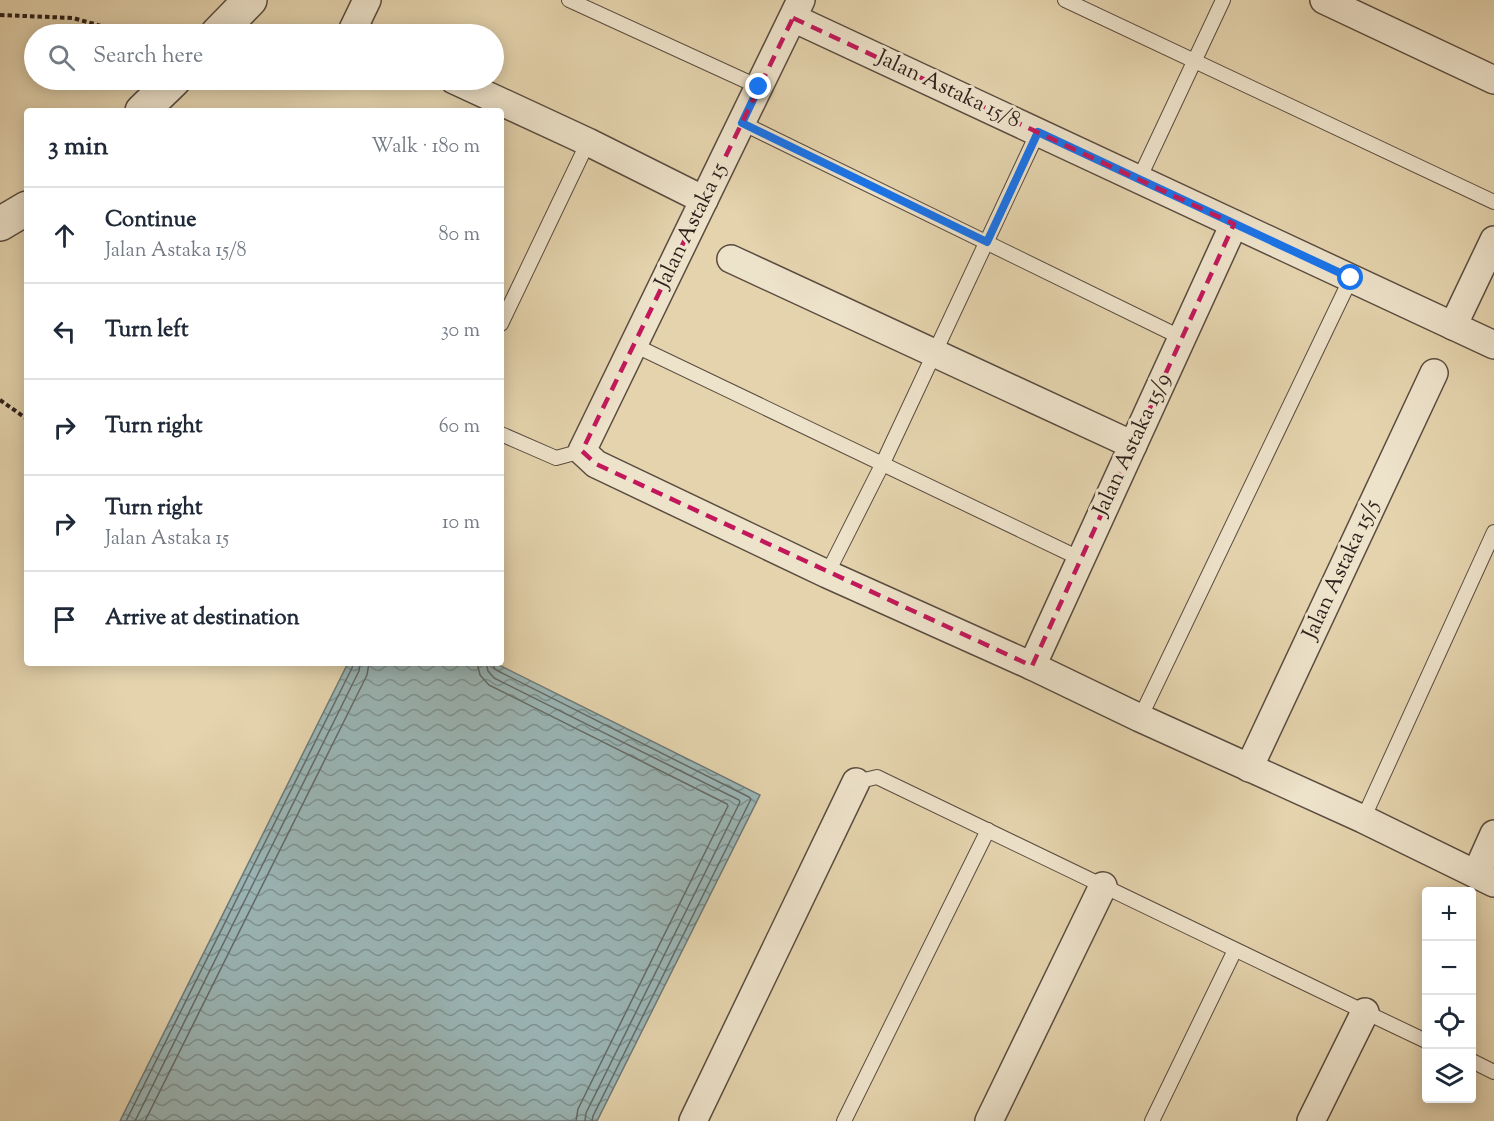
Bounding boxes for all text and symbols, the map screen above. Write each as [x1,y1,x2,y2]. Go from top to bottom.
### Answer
search box [24,24,504,90]
icon: search [45,41,78,74]
text: Search here [93,41,203,73]
street label: Jalan Astaka 15/8 [870,42,1025,137]
route end [745,73,771,99]
text: 3 min [48,129,108,166]
text: Walk · 180 m [371,133,480,162]
street label: Jalan Astaka 15 [647,157,737,295]
text: Continue [105,205,196,237]
icon: ahead [48,219,81,252]
text: 80 m [439,221,480,250]
text: Jalan Astaka 15/8 [105,237,246,266]
route start [1337,264,1363,290]
icon: left [48,315,81,348]
text: Turn left [105,315,188,347]
text: 30 m [441,317,480,346]
street label: Jalan Astaka 15/9 [1085,368,1180,523]
icon: right [48,411,81,444]
text: Turn right [105,411,202,443]
text: 60 m [439,413,480,442]
text: Turn right [105,493,202,525]
street label: Jalan Astaka 15/5 [1295,494,1389,646]
icon: right [48,507,81,540]
text: 10 m [442,509,480,538]
text: Jalan Astaka 15 [105,525,229,554]
icon: arrive [48,603,81,636]
text: Arrive at destination [105,603,300,635]
map controls [1422,887,1476,1103]
button: + [1422,887,1476,941]
button: − [1422,941,1476,995]
button: locate [1422,995,1476,1049]
button: layers [1422,1049,1476,1103]

